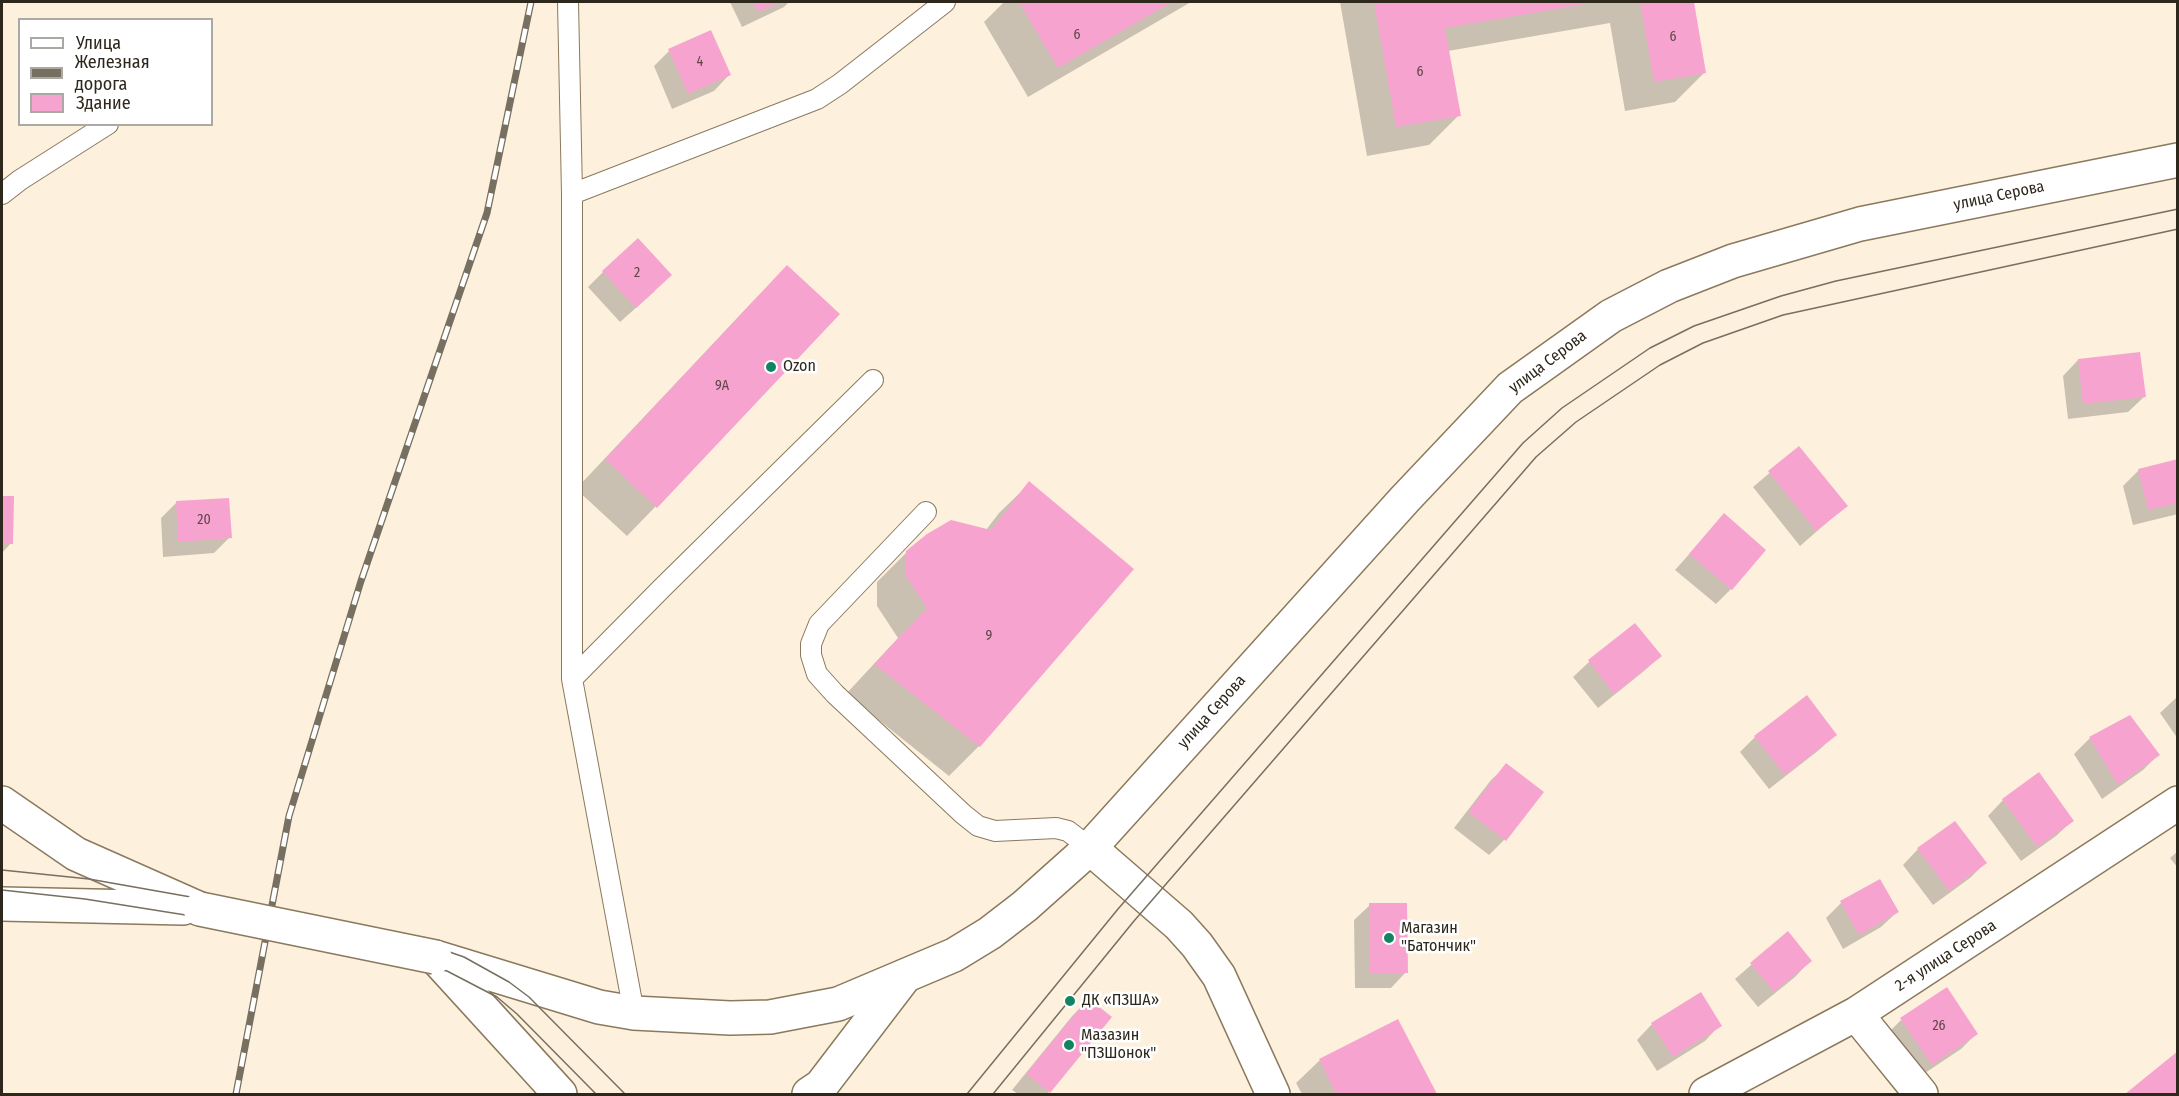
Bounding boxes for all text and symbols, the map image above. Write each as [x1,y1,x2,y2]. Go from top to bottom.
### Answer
legend [18,18,213,126]
house number: 6 [1074,27,1080,43]
house number: 6 [1670,29,1676,45]
text: Улица [76,32,121,54]
text: Железная дорога [75,51,150,95]
house number: 4 [697,54,703,70]
house number: 6 [1417,64,1423,80]
text: Здание [76,92,131,114]
street label: улица Серова [1952,177,2046,215]
house number: 2 [634,265,640,281]
street label: улица Серова [1505,327,1591,397]
place label: Ozon [783,357,816,377]
marker: Ozon [764,360,778,374]
house number: 9А [715,378,729,394]
house number: 20 [197,512,211,528]
house number: 9 [986,628,992,644]
street label: улица Серова [1174,671,1250,753]
street label: 2-я улица Серова [1892,916,2000,996]
place label: Магазин "Батончик" [1401,919,1476,957]
marker: Магазин "Батончик" [1382,931,1396,945]
place label: ДК «ПЗША» [1082,991,1159,1011]
marker: ДК «ПЗША» [1063,994,1077,1008]
house number: 26 [1932,1018,1946,1034]
place label: Мазазин "ПЗШонок" [1081,1026,1156,1064]
marker: Мазазин "ПЗШонок" [1062,1038,1076,1052]

